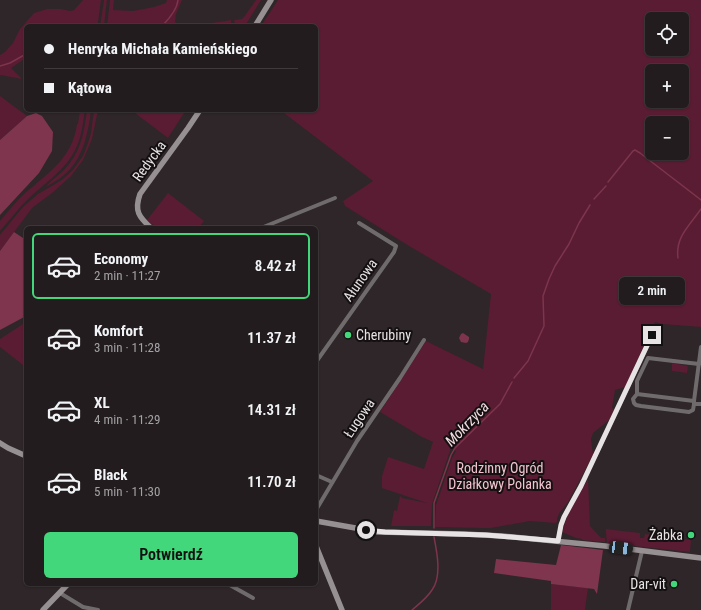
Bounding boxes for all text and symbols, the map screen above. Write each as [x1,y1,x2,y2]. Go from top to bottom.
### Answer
map controls [645,12,689,160]
button: locate [645,12,689,56]
text: Henryka Michała Kamieńskiego [68,40,257,58]
button: + [645,64,689,108]
text: Kątowa [68,79,112,97]
button: − [645,116,689,160]
street label: Redycka [129,138,169,184]
icon: car [46,248,82,284]
text: Economy [94,250,148,268]
street label: Ałunowa [340,256,380,304]
text: 8.42 zł [255,257,296,275]
text: 2 min · 11:27 [94,268,160,283]
callout: 2 min [619,277,685,305]
text: 2 min [638,283,666,298]
icon: car [46,320,82,356]
text: Komfort [94,322,143,340]
route end [643,326,661,344]
place label: Cherubiny [356,327,411,343]
text: 11.37 zł [247,329,296,347]
marker: Cherubiny [343,330,353,340]
text: 3 min · 11:28 [94,340,160,355]
icon: car [46,392,82,428]
text: XL [94,394,110,412]
street label: Ługowa [340,396,378,440]
water label: Mokrzyca [441,398,493,450]
text: 14.31 zł [247,401,296,419]
text: 4 min · 11:29 [94,412,160,427]
park label: Rodzinny Ogród Działkowy Polanka [448,460,552,492]
icon: car [46,464,82,500]
text: Black [94,466,127,484]
text: 11.70 zł [247,473,296,491]
text: 5 min · 11:30 [94,484,160,499]
route start [357,521,375,539]
place label: Żabka [649,527,683,543]
marker: Żabka [686,530,696,540]
button: Potwierdź [44,532,298,578]
car [608,541,634,555]
place label: Dar-vit [630,576,666,592]
marker: Dar-vit [669,579,679,589]

